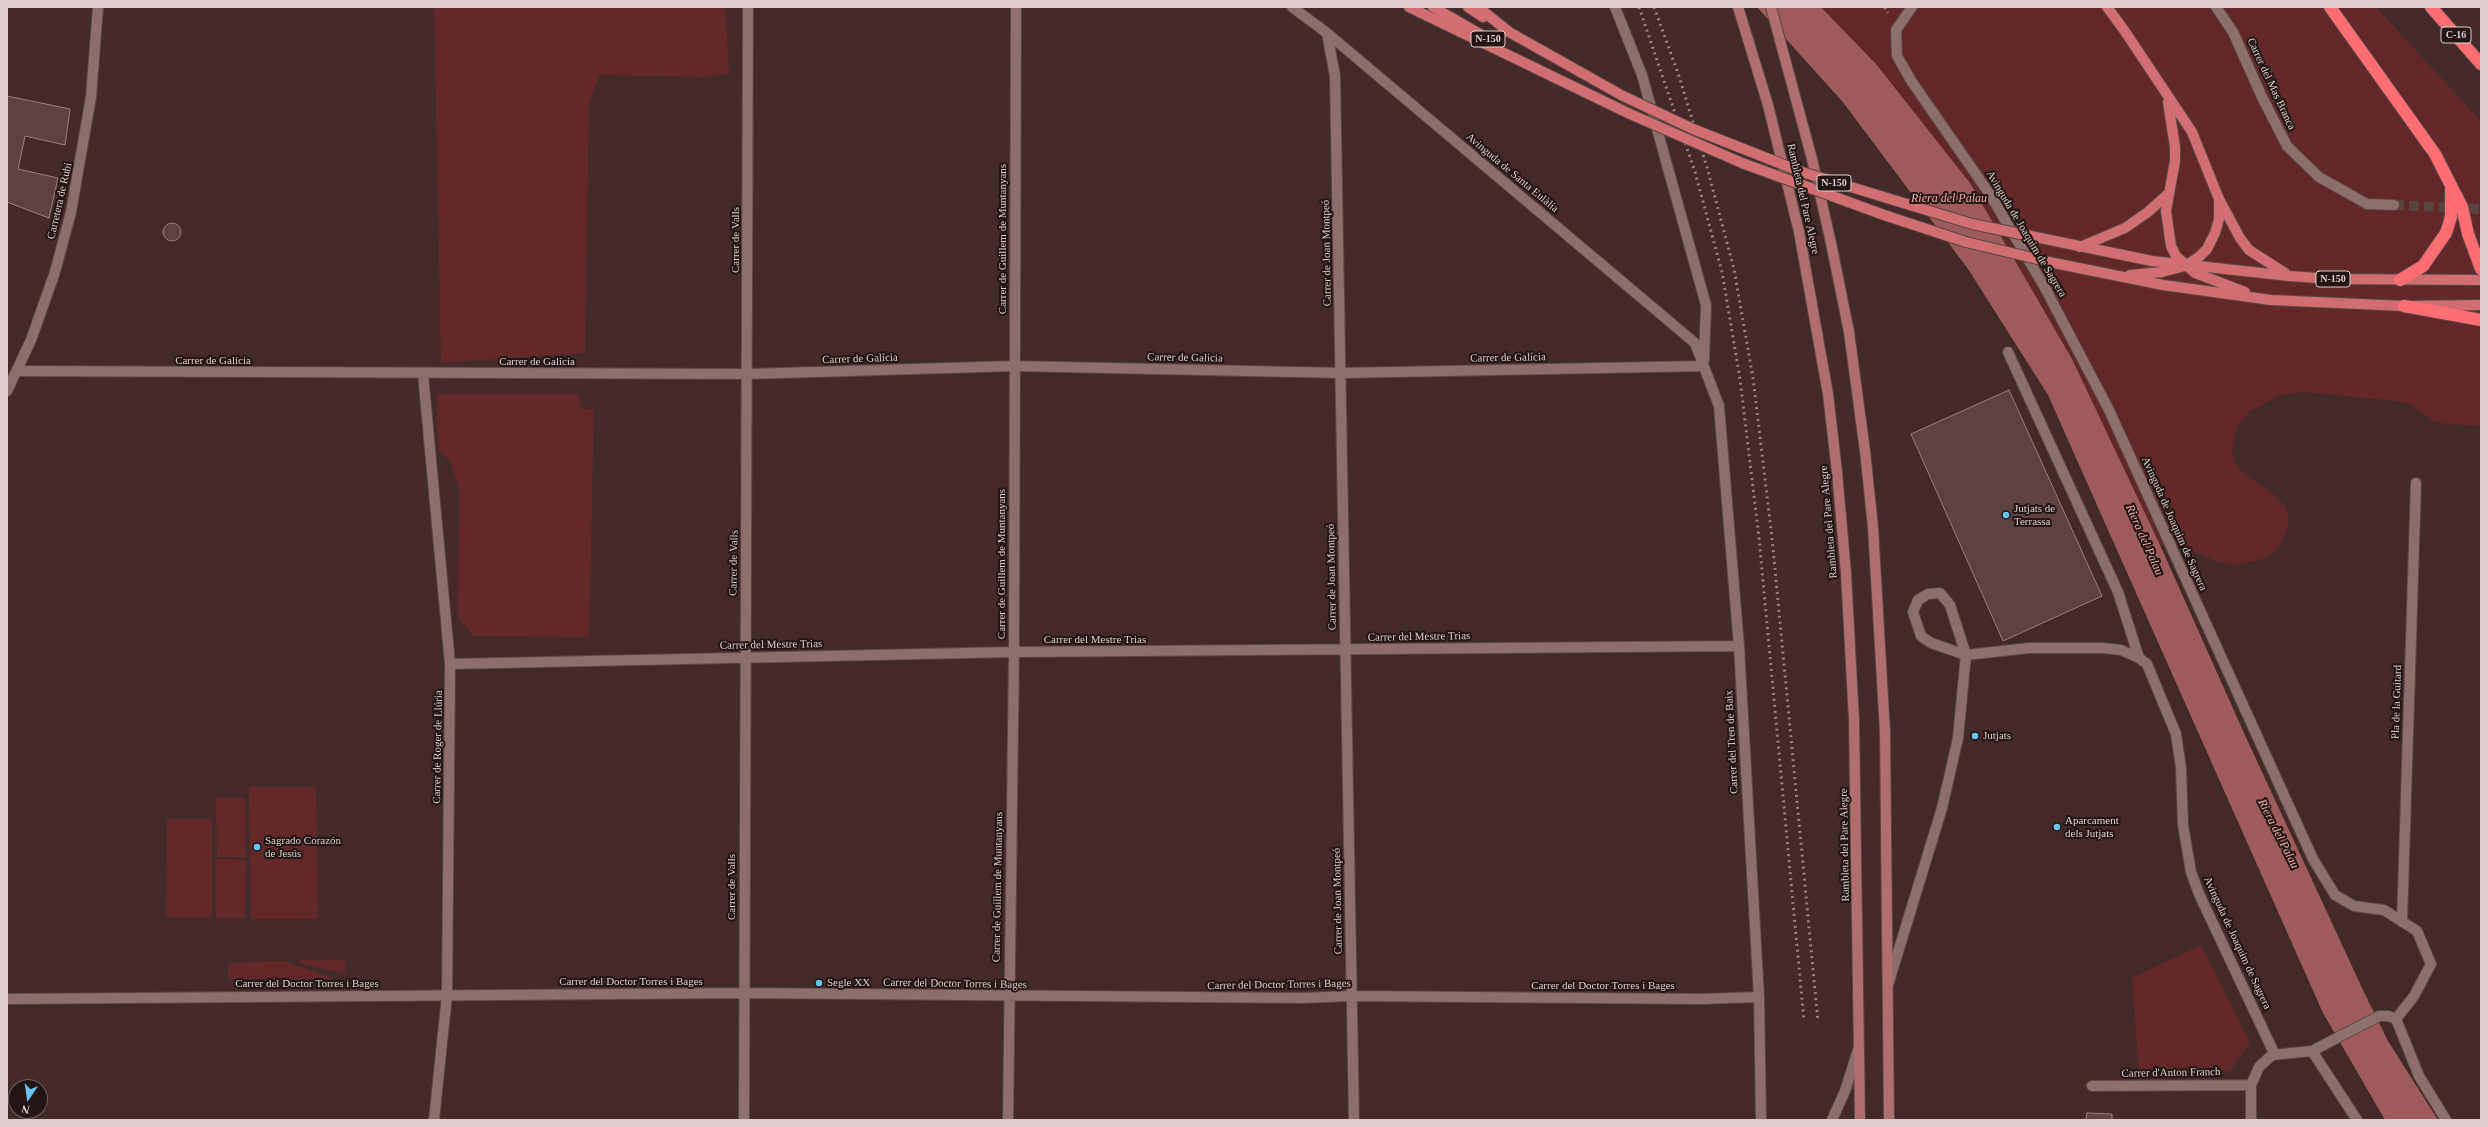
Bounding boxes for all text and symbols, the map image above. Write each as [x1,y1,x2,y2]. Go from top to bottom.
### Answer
road number: C-16 [2441,27,2471,43]
road number: N-150 [1471,31,1505,47]
street label: Carrer del Mas Branca [2244,36,2298,132]
street label: Avinguda de Santa Eulàlia [1463,130,1561,216]
street label: Rambleta del Pare Alegre [1784,142,1822,256]
street label: Carretera de Rubi [45,161,75,241]
street label: Carrer de Guillem de Muntanyans [996,164,1010,314]
street label: Avinguda de Joaquim de Sagrera [1983,168,2069,300]
road number: N-150 [1817,175,1851,191]
water label: Riera del Palau [1911,192,1987,206]
street label: Carrer de Joan Montpeó [1319,200,1335,306]
street label: Carrer de Valls [729,207,743,273]
road number: N-150 [2316,271,2350,287]
street label: Carrer de Galícia [822,351,898,367]
street label: Carrer de Galícia [1147,351,1223,365]
street label: Carrer de Galícia [1470,351,1546,365]
street label: Carrer de Galícia [175,354,251,368]
street label: Carrer de Galícia [499,355,575,369]
street label: Avinguda de Joaquim de Sagrera [2138,455,2210,593]
street label: Rambleta del Pare Alegre [1817,465,1841,579]
street label: Carrer de Guillem de Muntanyans [995,489,1009,639]
place label: Jutjats de Terrassa [2014,502,2055,528]
water label: Riera del Palau [2122,502,2166,578]
marker: Jutjats de Terrassa [2001,510,2011,520]
street label: Carrer de Joan Montpeó [1324,524,1340,630]
street label: Carrer de Valls [727,530,741,596]
street label: Carrer del Mestre Trias [1368,630,1470,644]
street label: Carrer del Mestre Trias [1044,633,1146,647]
street label: Carrer del Mestre Trias [720,638,822,652]
street label: Pla de la Guitard [2389,665,2405,739]
street label: Carrer de Roger de Llúria [430,690,446,804]
street label: Carrer del Tren de Baix [1723,690,1741,794]
place label: Jutjats [1983,729,2011,743]
marker: Jutjats [1970,731,1980,741]
street label: Rambleta del Pare Alegre [1837,788,1853,902]
water label: Riera del Palau [2254,797,2302,871]
street label: Carrer de Guillem de Muntanyans [990,812,1006,962]
place label: Aparcament dels Jutjats [2065,814,2119,840]
marker: Aparcament dels Jutjats [2052,822,2062,832]
place label: Sagrado Corazón de Jesús [265,834,341,860]
marker: Sagrado Corazón de Jesús [252,842,262,852]
street label: Carrer de Joan Montpeó [1330,848,1346,954]
street label: Carrer de Valls [725,854,739,920]
street label: Avinguda de Joaquim de Sagrera [2200,874,2274,1012]
street label: Carrer del Doctor Torres i Bages [559,975,703,989]
place label: Segle XX [827,976,870,990]
street label: Carrer del Doctor Torres i Bages [883,976,1027,992]
street label: Carrer del Doctor Torres i Bages [235,977,379,991]
street label: Carrer del Doctor Torres i Bages [1207,977,1351,993]
marker: Segle XX [814,978,824,988]
street label: Carrer del Doctor Torres i Bages [1531,979,1675,993]
street label: Carrer d'Anton Franch [2121,1066,2221,1080]
north arrow [8,1079,48,1119]
text: N [20,1103,31,1116]

